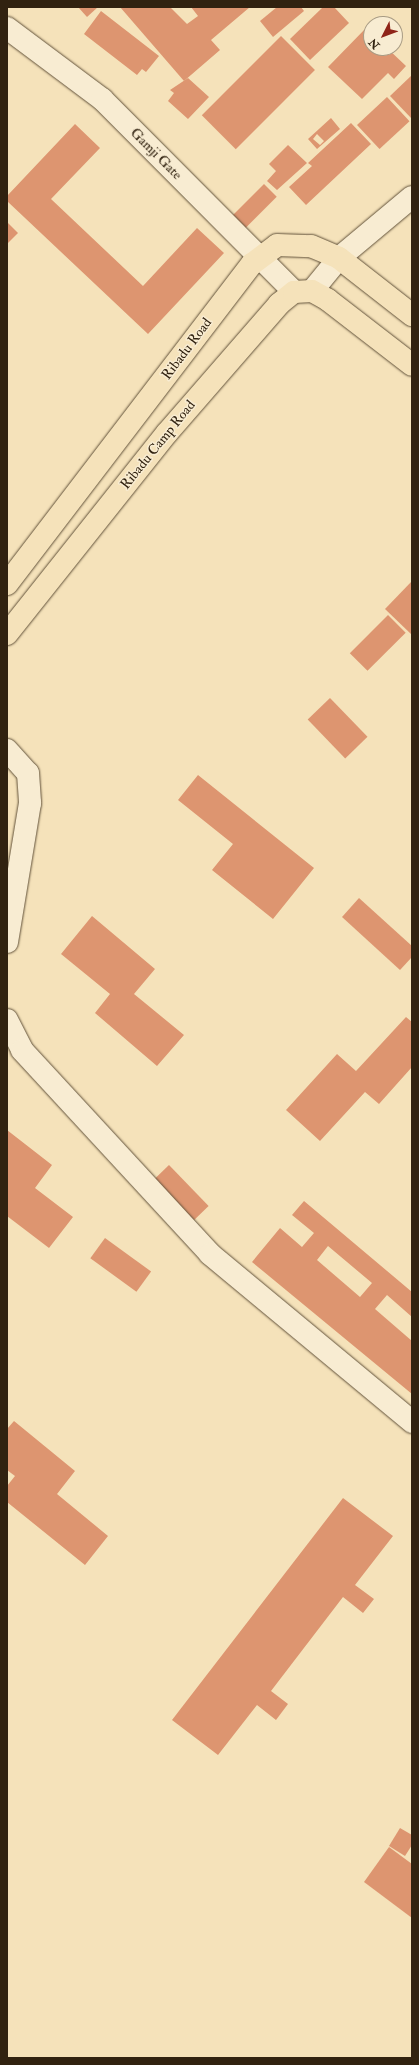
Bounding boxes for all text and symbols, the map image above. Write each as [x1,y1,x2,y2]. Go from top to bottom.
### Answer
north arrow [363,16,403,56]
text: N [366,36,383,52]
street label: Gamji Gate [127,125,185,183]
street label: Ribadu Road [158,315,216,383]
street label: Ribadu Camp Road [117,397,199,493]

